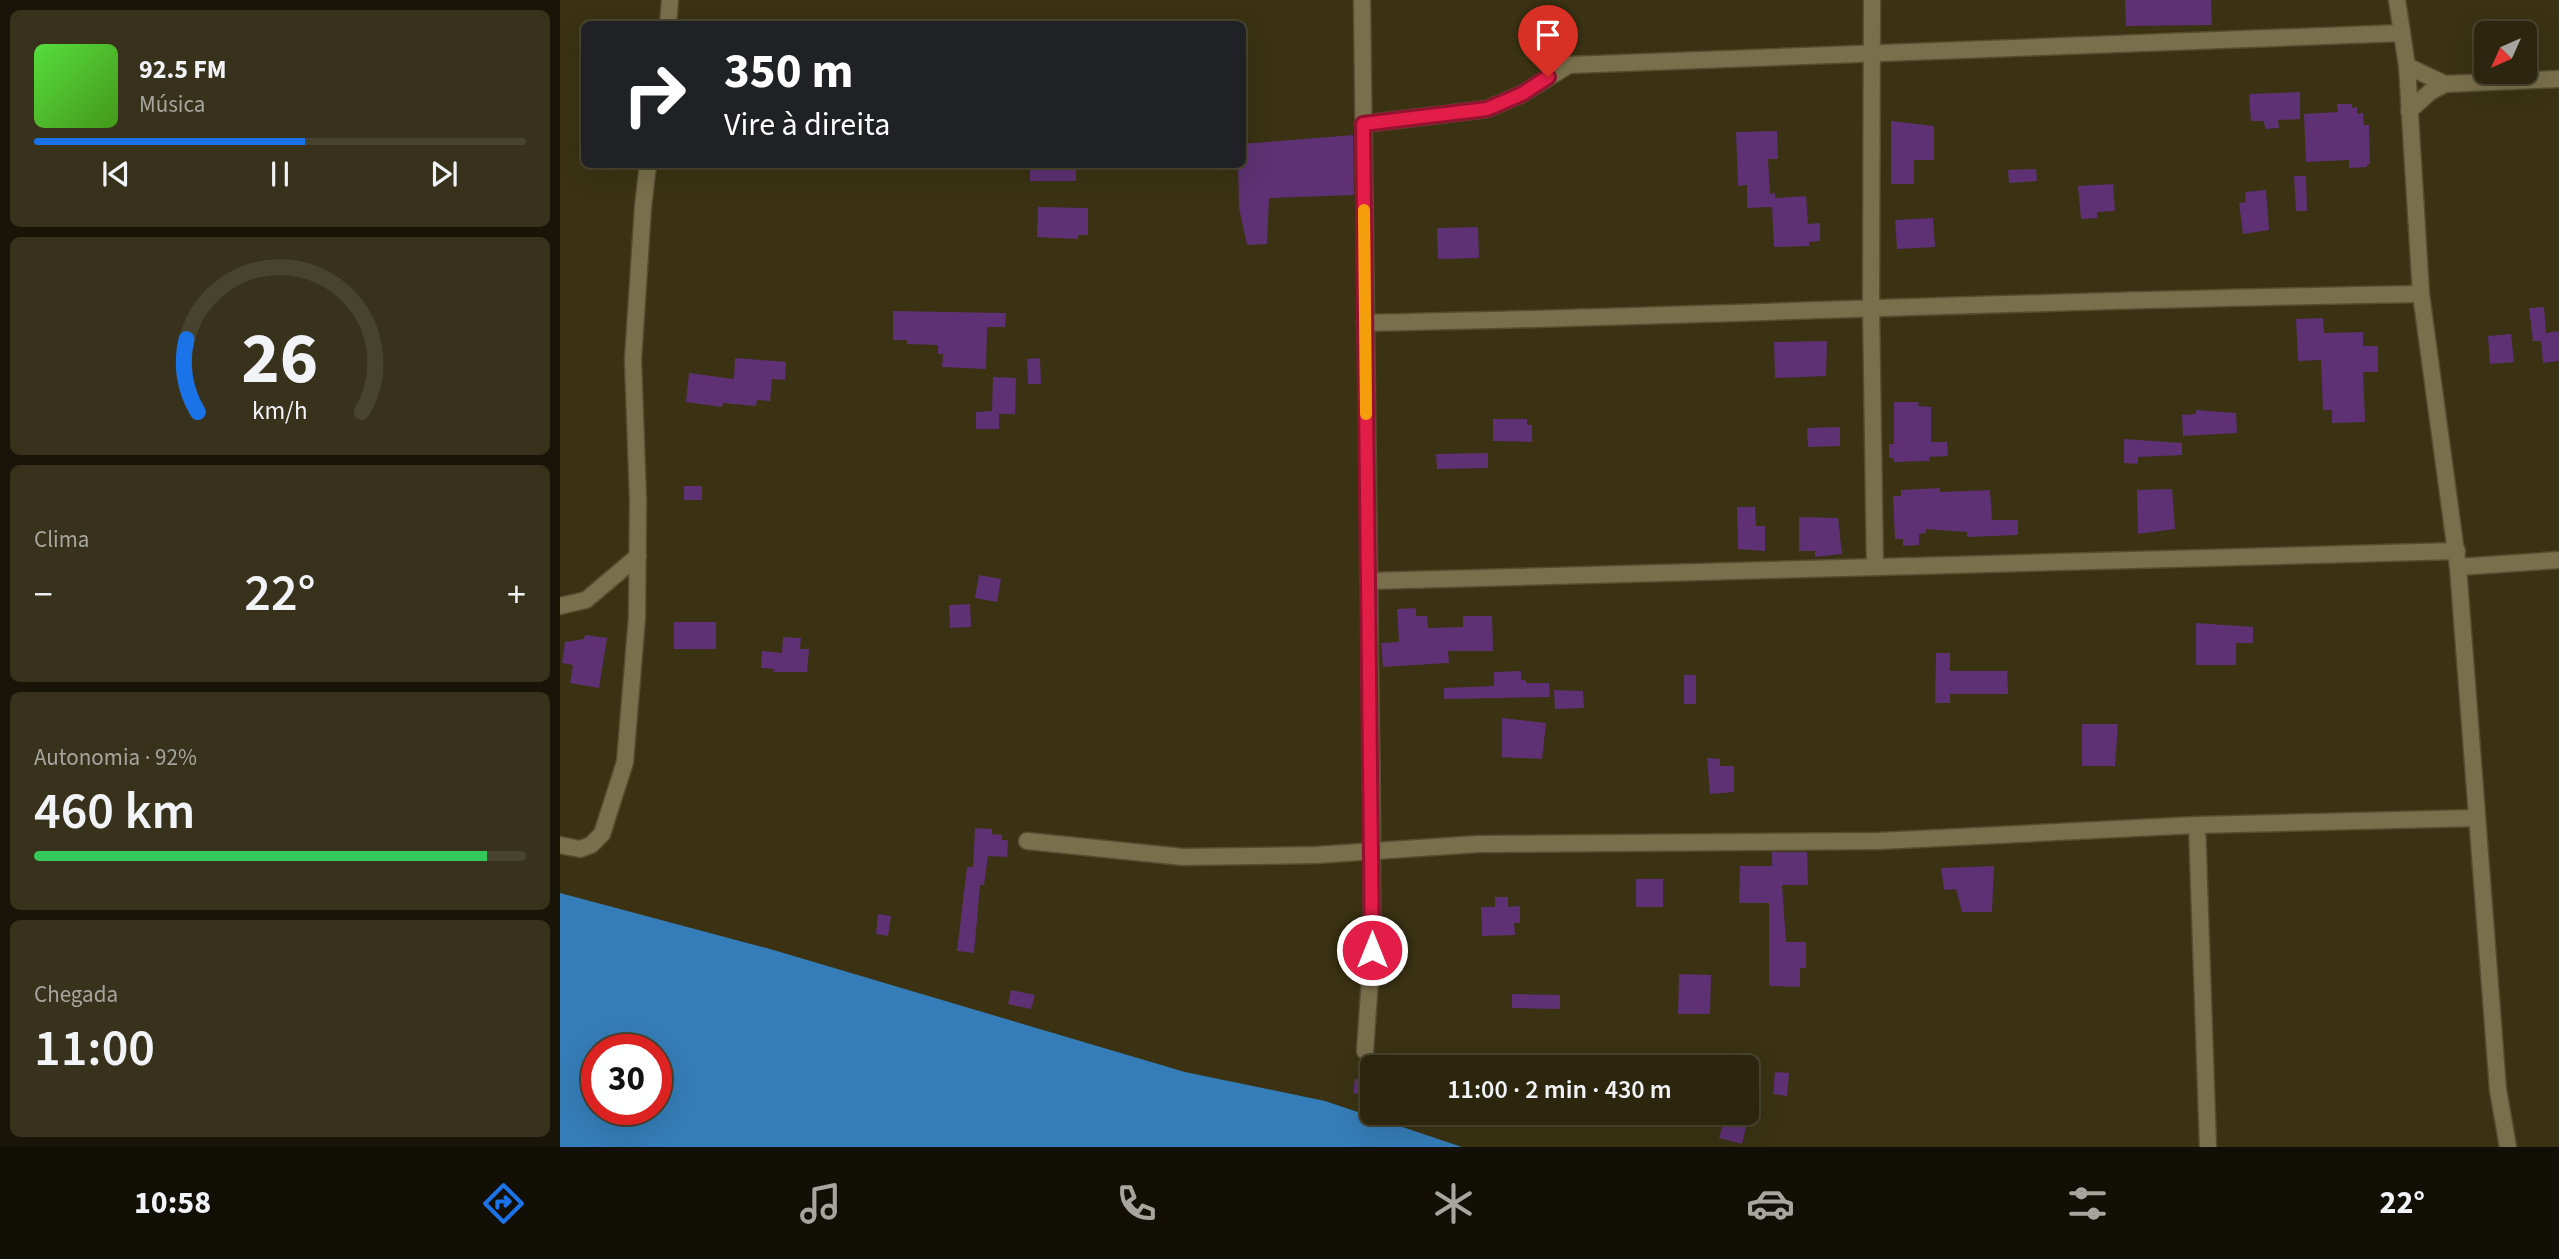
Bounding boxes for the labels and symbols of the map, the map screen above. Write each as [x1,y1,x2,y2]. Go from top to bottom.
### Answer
pin [1518,5,1578,77]
north arrow [2474,21,2538,84]
position arrow [1335,913,1409,987]
speed limit sign: 30 [581,1034,672,1125]

